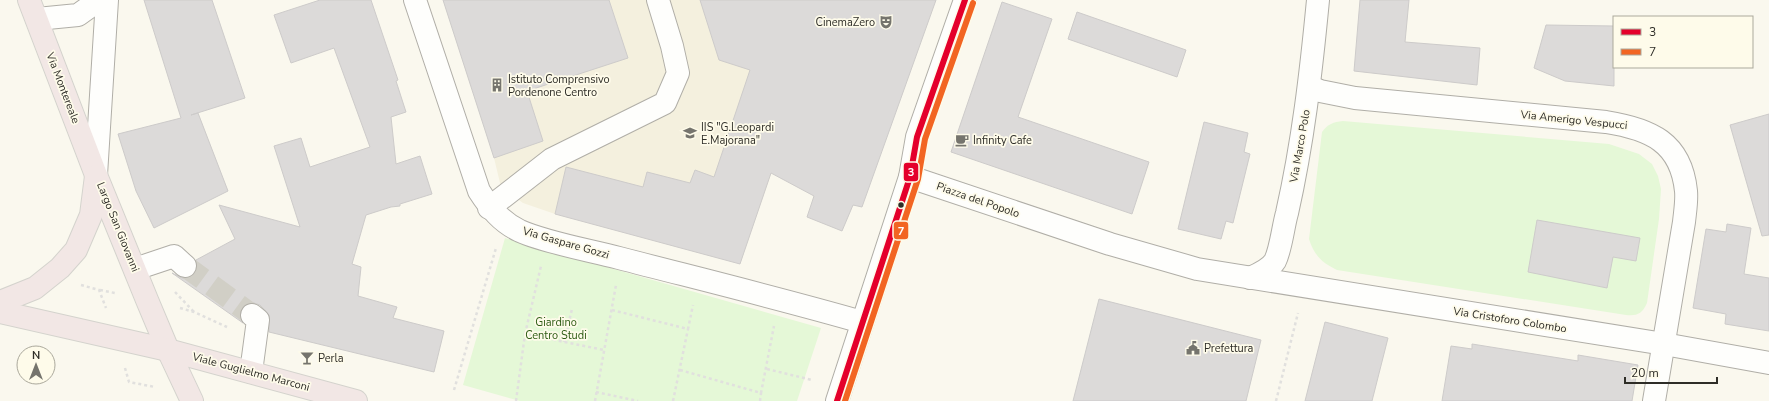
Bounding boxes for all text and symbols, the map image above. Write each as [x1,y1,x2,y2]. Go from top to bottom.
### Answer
theatre icon: CinemaZero [878,14,894,30]
place label: CinemaZero [816,15,875,30]
legend [1613,16,1753,68]
text: 3 [1649,24,1656,40]
text: 7 [1649,44,1656,60]
street label: Via Montereale [42,49,83,126]
place label: Istituto Comprensivo Pordenone Centro [508,72,610,100]
building icon: Istituto Comprensivo Pordenone Centro [489,77,505,93]
street label: Via Amerigo Vespucci [1519,107,1628,133]
street label: Via Marco Polo [1286,108,1314,185]
place label: IIS "G.Leopardi E.Majorana" [701,120,774,148]
school or university icon: IIS "G.Leopardi E.Majorana" [682,125,698,141]
cafe icon: Infinity Cafe [954,132,970,148]
place label: Infinity Cafe [973,133,1032,148]
line badge: 3 [903,162,919,182]
text: 3 [908,165,914,180]
street label: Piazza del Popolo [934,179,1022,221]
street label: Largo San Giovanni [93,180,143,274]
unlabelled marker [896,200,906,210]
line badge: 7 [893,221,909,240]
street label: Via Gaspare Gozzi [520,223,611,263]
text: 7 [898,224,904,239]
street label: Via Cristoforo Colombo [1451,303,1568,336]
park label: Giardino Centro Studi [525,315,587,343]
public building icon: Prefettura [1185,340,1201,356]
place label: Prefettura [1204,341,1254,356]
north arrow [16,345,56,385]
text: N [32,348,40,363]
street label: Viale Guglielmo Marconi [190,349,311,395]
bar icon: Perla [299,350,315,366]
place label: Perla [318,351,344,366]
scale bar [1625,359,1717,385]
text: 20 m [1631,365,1659,381]

